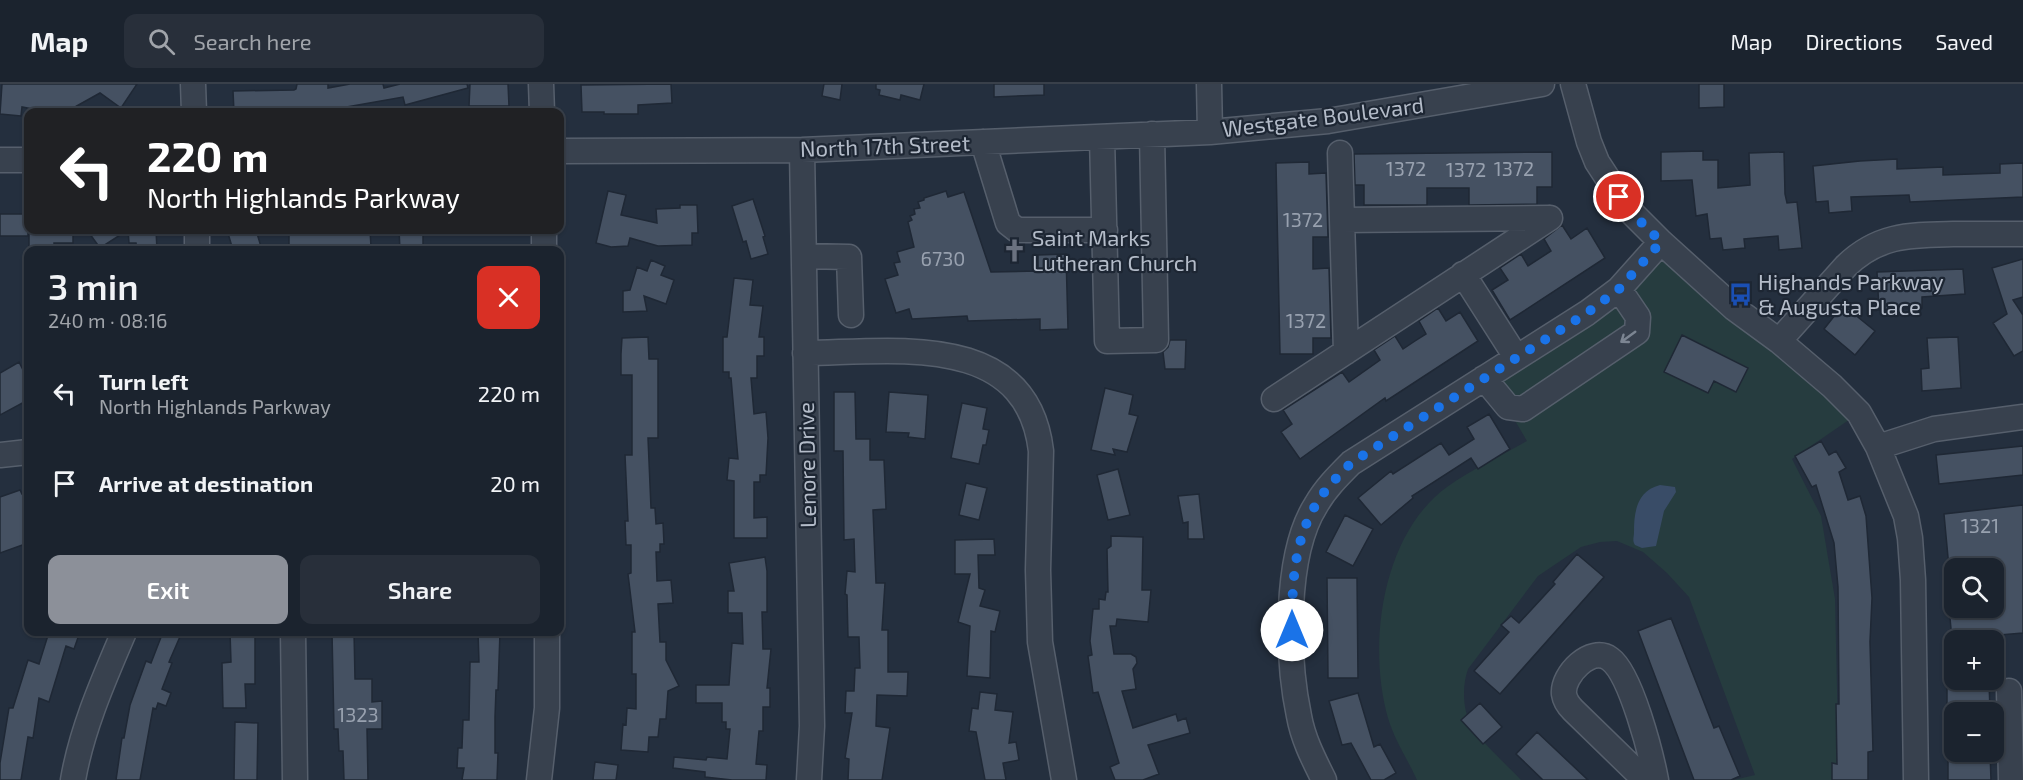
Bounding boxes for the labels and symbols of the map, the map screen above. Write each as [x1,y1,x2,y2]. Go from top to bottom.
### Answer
street label: Westgate Boulevard [1221,91,1425,141]
street label: North 17th Street [799,129,970,161]
house number: 1372 [1386,156,1426,180]
house number: 1372 [1494,156,1534,180]
house number: 1372 [1446,157,1486,181]
pin [1593,171,1644,222]
house number: 1372 [1283,207,1323,231]
place label: Saint Marks Lutheran Church [1032,224,1197,275]
church icon: Saint Marks Lutheran Church [1001,238,1027,264]
house number: 6730 [921,246,965,270]
place label: Highands Parkway & Augusta Place [1758,268,1944,319]
bus stop icon: Highands Parkway & Augusta Place [1727,282,1753,308]
house number: 1372 [1286,308,1326,332]
one-way arrow [1621,331,1637,343]
street label: Lenore Drive [792,402,820,528]
house number: 1321 [1961,513,1999,537]
position arrow [1260,598,1324,662]
house number: 1323 [337,702,379,726]

